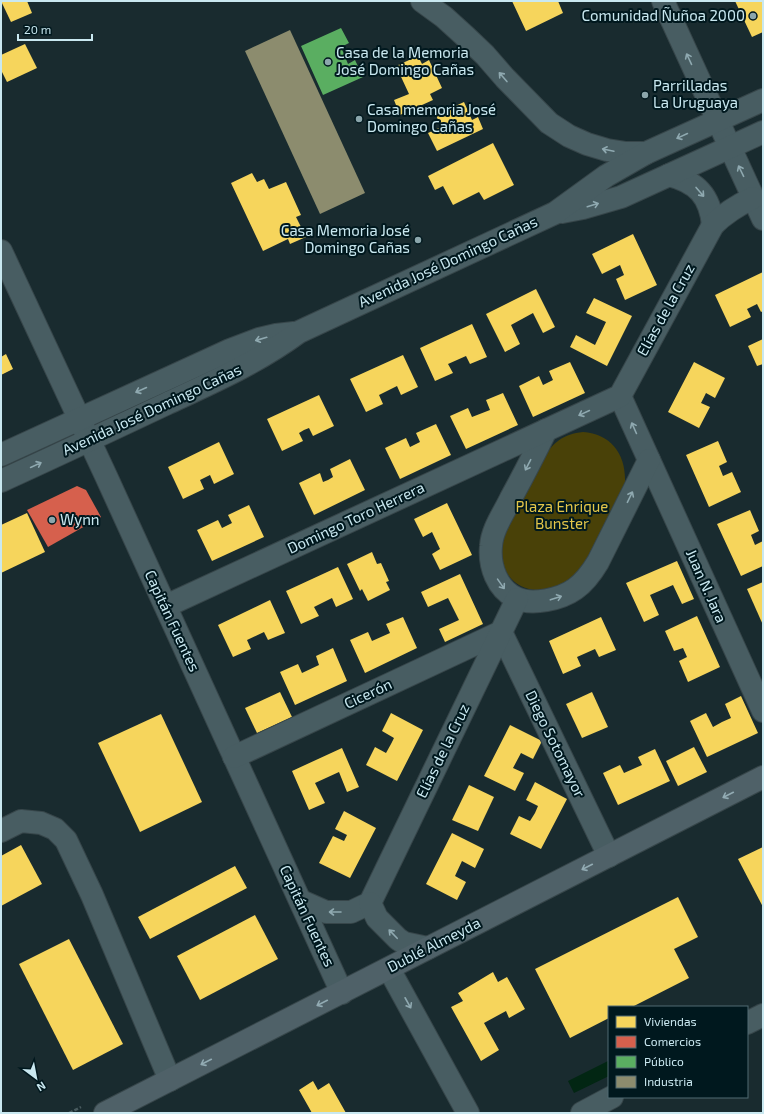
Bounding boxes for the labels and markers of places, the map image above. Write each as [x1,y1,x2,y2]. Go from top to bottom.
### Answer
place label: Comunidad Ñuñoa 2000 [582,6,745,24]
marker: Comunidad Ñuñoa 2000 [748,11,758,21]
place label: Casa de la Memoria José Domingo Cañas [336,43,474,78]
marker: Casa de la Memoria José Domingo Cañas [323,57,333,67]
place label: Parrilladas La Uruguaya [653,76,738,111]
marker: Parrilladas La Uruguaya [640,90,650,100]
place label: Casa memoria José Domingo Cañas [367,100,496,135]
marker: Casa memoria José Domingo Cañas [354,114,364,124]
place label: Casa Memoria José Domingo Cañas [281,221,410,256]
marker: Casa Memoria José Domingo Cañas [413,235,423,245]
place label: Wynn [60,510,100,528]
marker: Wynn [47,515,57,525]

